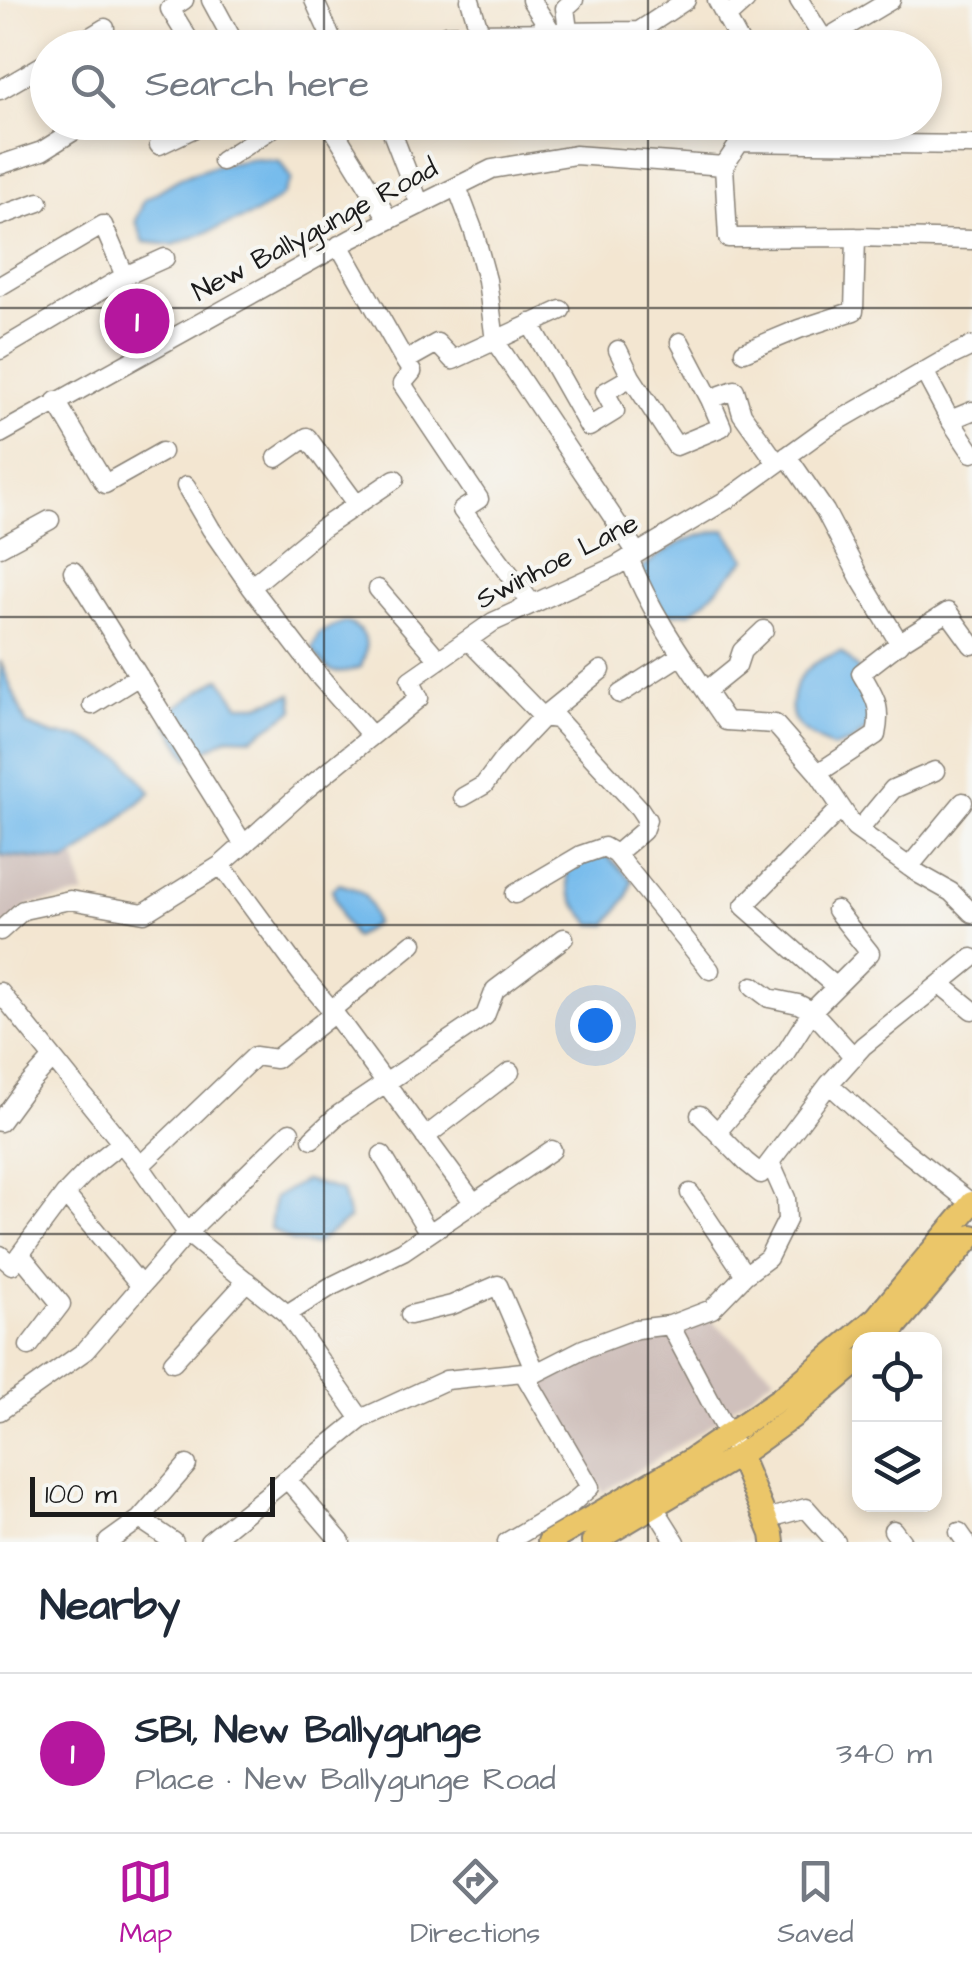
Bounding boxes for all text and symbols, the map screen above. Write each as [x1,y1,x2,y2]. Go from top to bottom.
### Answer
search box [30,30,942,140]
icon: search [65,58,120,113]
text: Search here [145,59,369,111]
street label: New Ballygunge Road [185,149,445,313]
pin: 1 [104,284,170,358]
street label: Swinhoe Lane [469,503,645,619]
your location [570,1000,621,1051]
map controls [852,1332,942,1512]
button: locate [852,1332,942,1422]
button: layers [852,1422,942,1512]
scale bar [30,1472,275,1516]
text: 100 m [45,1475,117,1514]
text: Nearby [40,1578,180,1636]
text: SBI, New Ballygunge [135,1705,482,1757]
text: 1 [70,1731,75,1776]
text: 340 m [836,1731,932,1776]
text: Place · New Ballygunge Road [135,1757,556,1802]
tab: Map [118,1854,173,1953]
tab: Directions [410,1854,540,1953]
tab: Saved [777,1854,854,1953]

